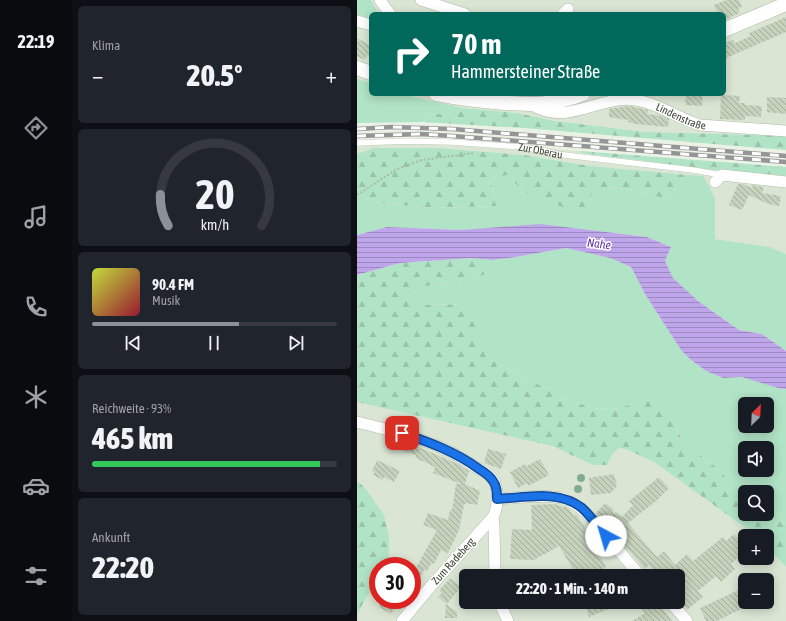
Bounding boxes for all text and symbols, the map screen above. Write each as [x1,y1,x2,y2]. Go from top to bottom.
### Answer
icon: right [385,28,437,80]
text: 70 m [451,28,501,60]
text: 22:19 [17,31,55,52]
text: Klima [92,38,120,53]
text: 20.5° [187,58,242,92]
text: Hammersteiner Straße [451,61,600,82]
text: − [92,62,103,88]
text: + [326,62,337,88]
street label: Lindenstraße [654,101,706,131]
icon: directions [22,114,50,142]
street label: Zur Oberau [518,141,563,161]
text: 20 [195,169,234,217]
icon: music [22,203,50,231]
text: km/h [200,216,229,232]
water label: Nahe [586,236,612,252]
text: 90.4 FM [152,276,194,293]
icon: phone [22,293,50,321]
text: Musik [152,293,180,308]
icon: previous [122,332,144,354]
icon: pause [203,332,225,354]
icon: next [285,332,307,354]
icon: climate [22,383,50,411]
north arrow [738,397,774,433]
map controls [738,397,774,609]
text: Reichweite · 93% [92,401,171,416]
pin [385,416,419,450]
text: 465 km [92,421,173,455]
icon: arrive [391,422,413,444]
button: sound [738,441,774,477]
icon: car [22,472,50,500]
button: search [738,485,774,521]
position arrow [585,515,627,557]
button: + [738,529,774,565]
text: Ankunft [92,530,130,545]
street label: Zum Radeberg [429,535,477,587]
text: 22:20 [92,550,154,584]
speed limit sign: 30 [369,557,421,609]
icon: filters [22,562,50,590]
button: − [738,573,774,609]
text: 22:20 · 1 Min. · 140 m [516,580,628,597]

